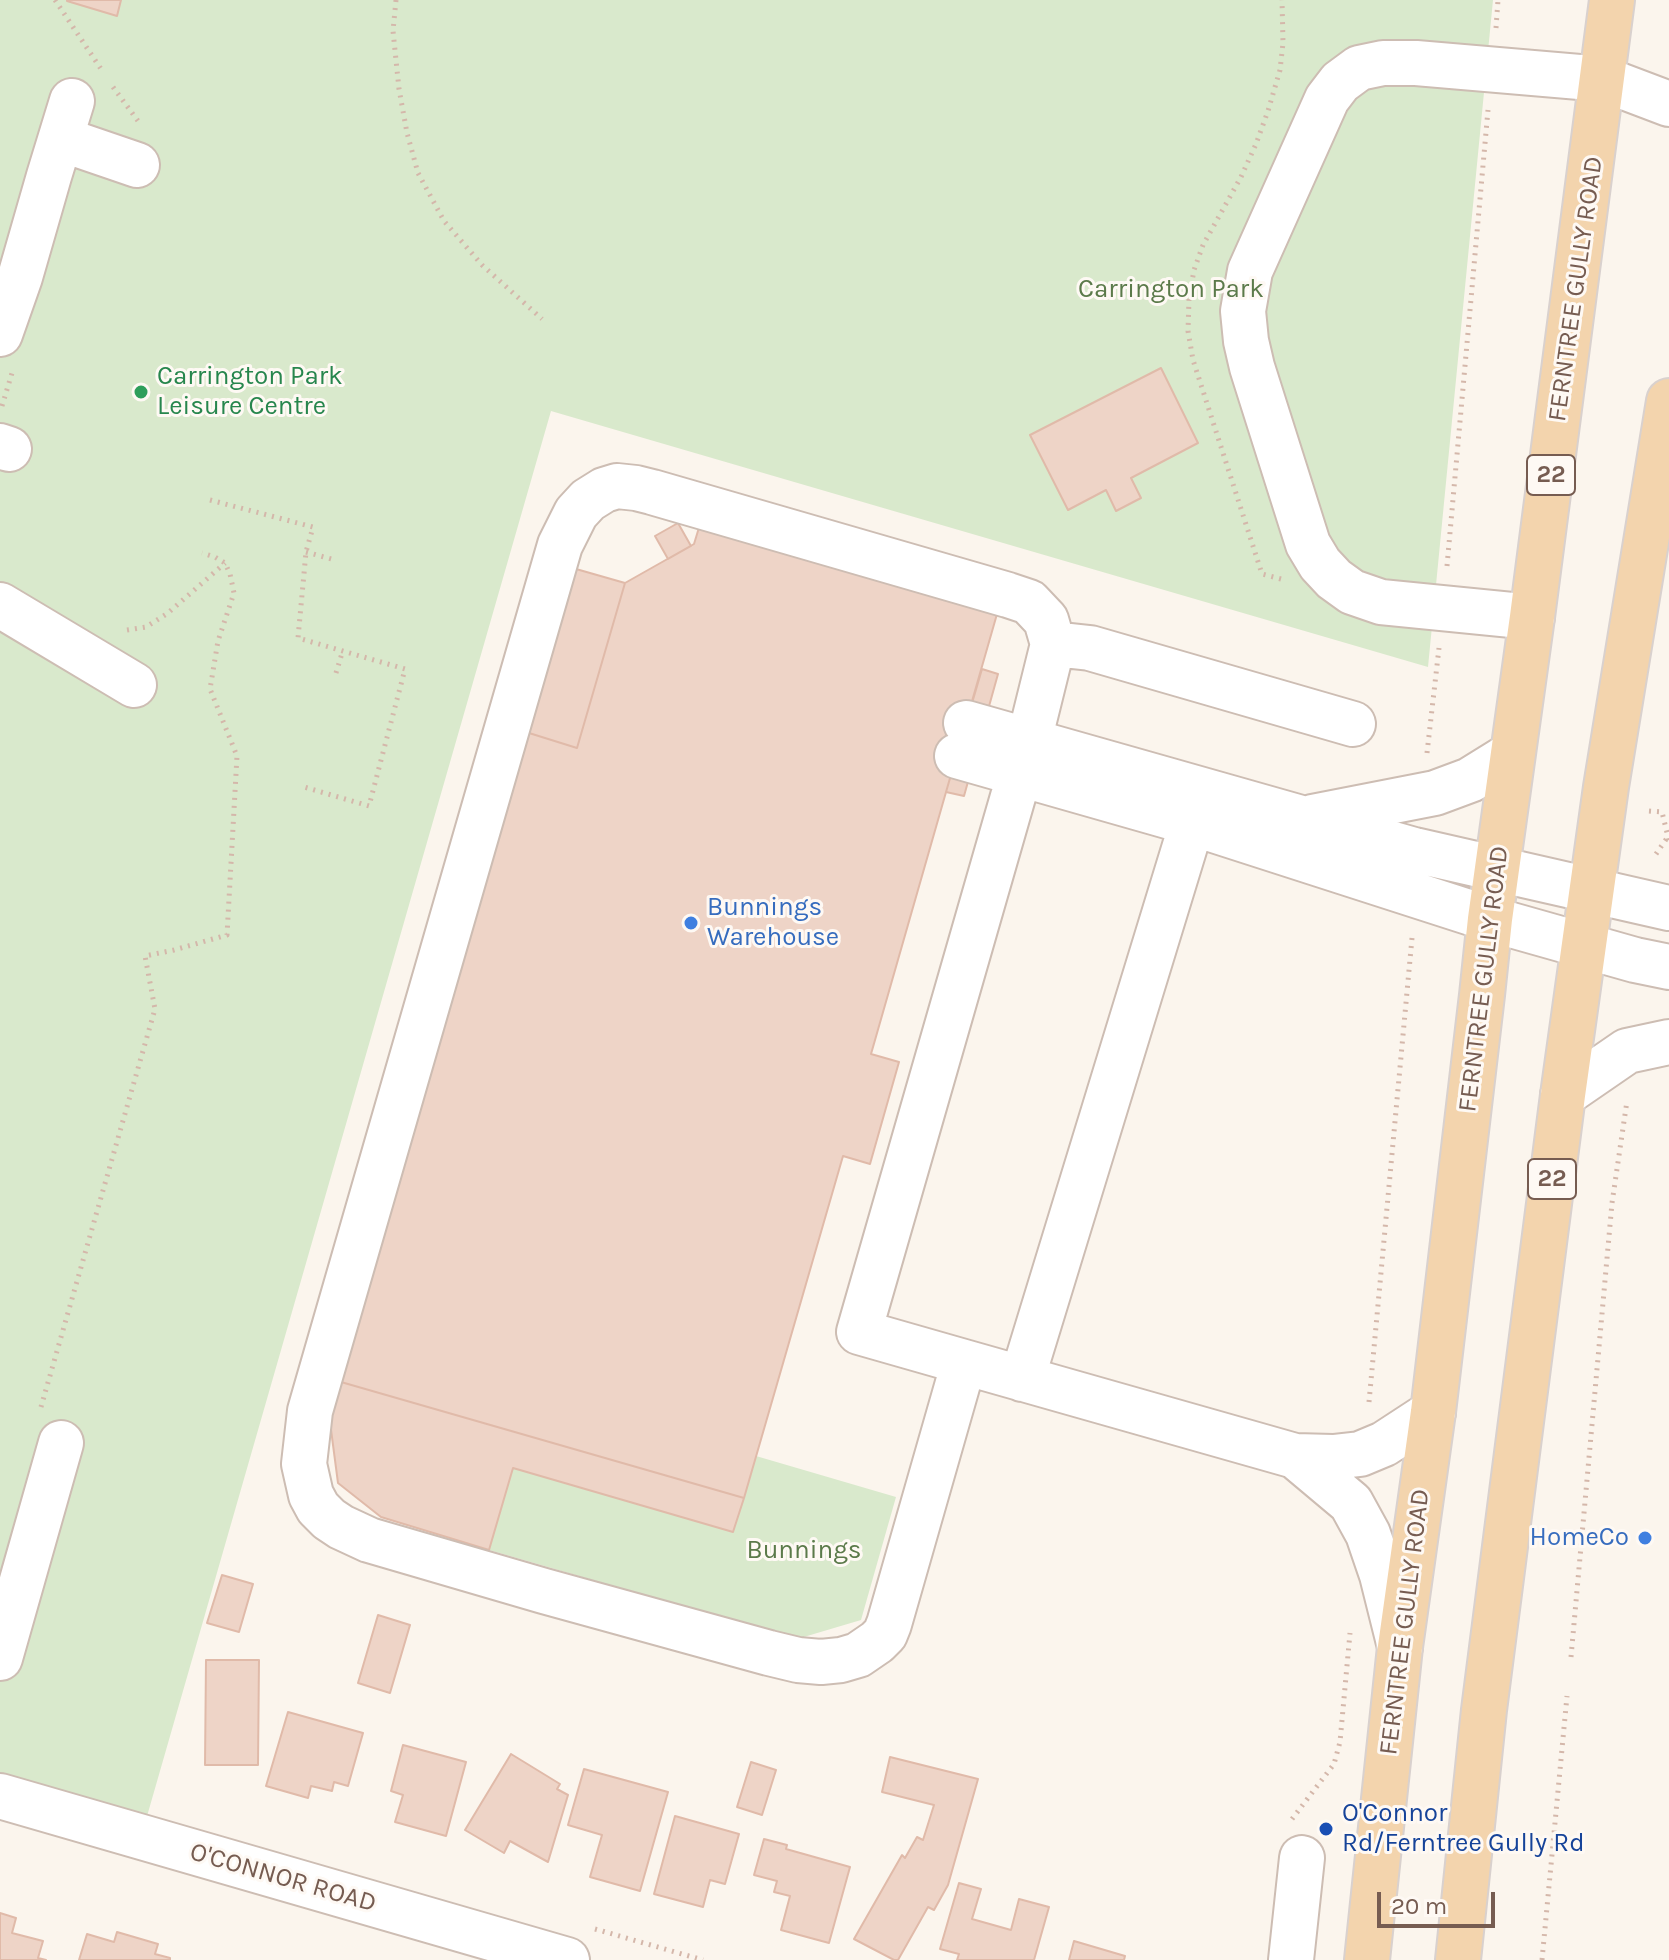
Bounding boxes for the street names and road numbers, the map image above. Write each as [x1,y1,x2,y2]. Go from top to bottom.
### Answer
street label: FERNTREE GULLY ROAD [1542,154,1610,424]
road number: 22 [1527,455,1575,495]
street label: FERNTREE GULLY ROAD [1452,844,1516,1114]
road number: 22 [1528,1159,1576,1199]
street label: FERNTREE GULLY ROAD [1373,1487,1437,1757]
street label: O'CONNOR ROAD [186,1837,380,1919]

